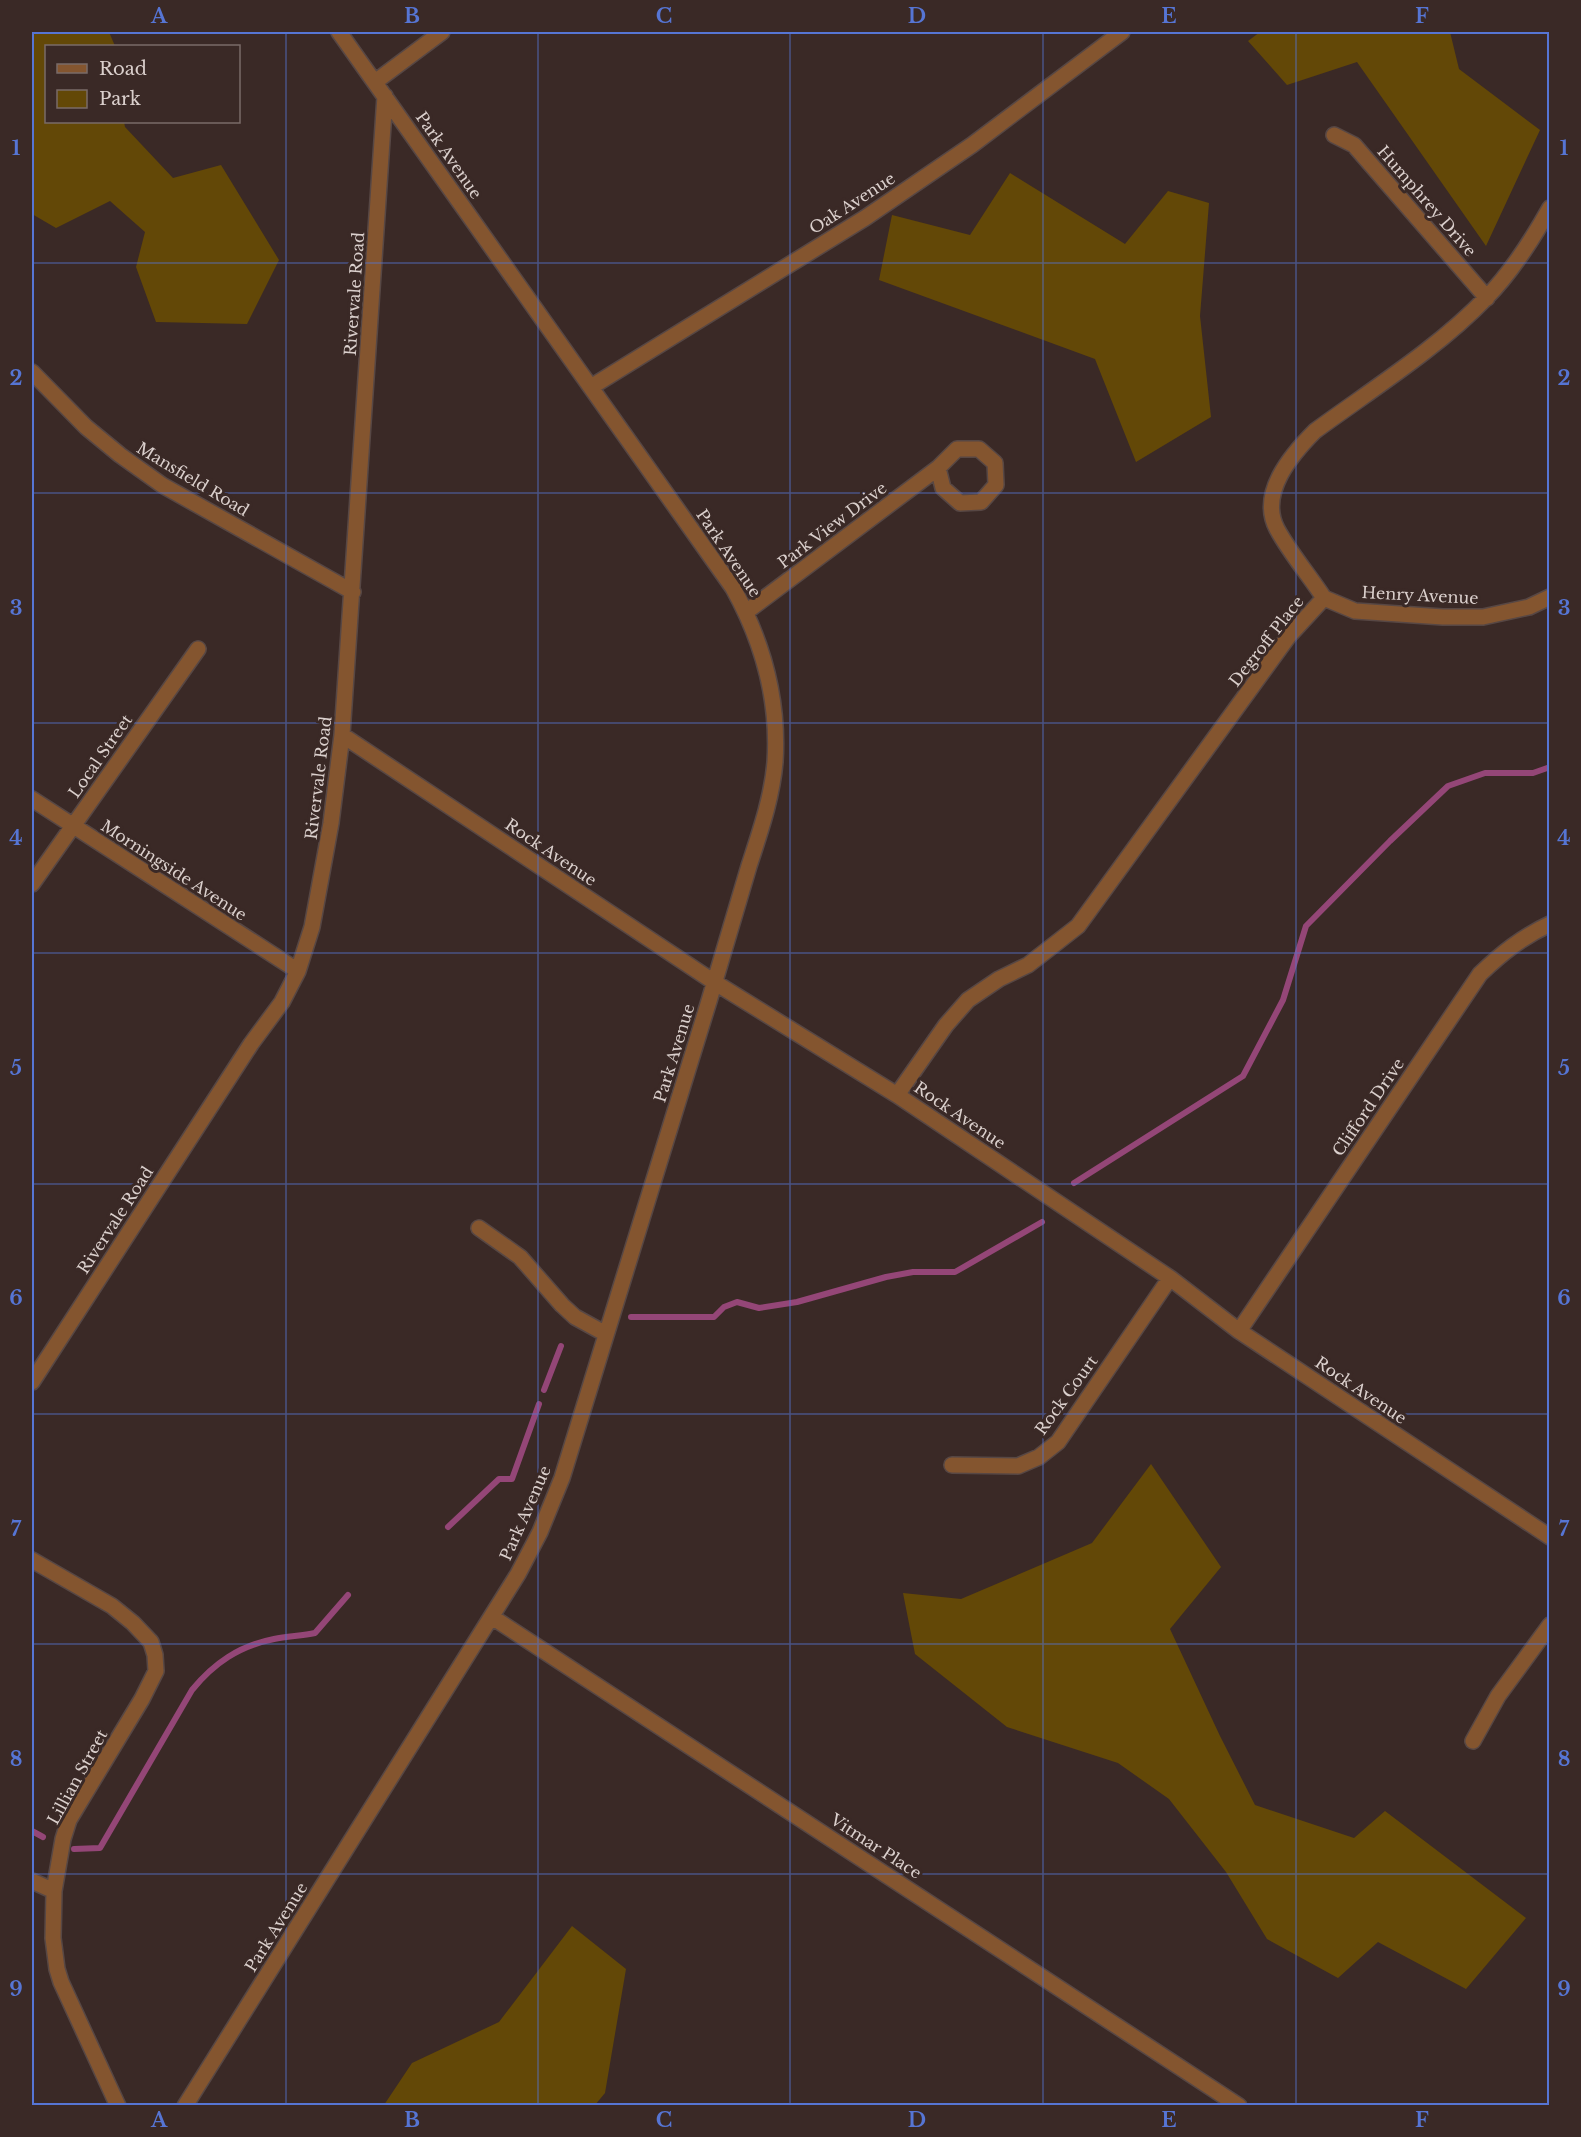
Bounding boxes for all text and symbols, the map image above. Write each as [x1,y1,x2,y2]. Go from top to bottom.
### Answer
text: A [150,4,168,28]
text: B [404,4,420,28]
text: C [656,4,672,28]
text: D [908,4,926,28]
text: E [1161,4,1177,28]
text: F [1415,4,1429,28]
legend [45,45,240,123]
text: Road [99,58,147,80]
text: Park [99,88,141,110]
street label: Park Avenue [412,108,486,202]
text: 1 [12,136,21,160]
text: 1 [1560,136,1569,160]
street label: Humphrey Drive [1373,141,1481,261]
street label: Oak Avenue [805,168,899,238]
street label: Rivervale Road [340,231,368,357]
text: 2 [9,366,23,390]
text: 2 [1557,366,1571,390]
street label: Mansfield Road [133,438,253,520]
street label: Park View Drive [774,478,890,572]
street label: Park Avenue [692,505,766,601]
street label: Henry Avenue [1361,582,1479,608]
street label: Degroff Place [1224,592,1308,690]
text: 3 [10,596,22,620]
text: 3 [1558,596,1570,620]
street label: Local Street [64,710,136,802]
street label: Rivervale Road [301,715,336,841]
street label: Rock Avenue [501,814,601,890]
street label: Morningside Avenue [97,815,251,925]
text: 4 [9,826,23,850]
text: 4 [1557,826,1571,850]
street label: Park Avenue [650,1001,698,1105]
street label: Clifford Drive [1328,1054,1408,1160]
text: 5 [10,1056,22,1080]
text: 5 [1558,1056,1570,1080]
street label: Rock Avenue [910,1077,1010,1153]
street label: Rivervale Road [73,1162,157,1278]
text: 6 [9,1286,23,1310]
text: 6 [1557,1286,1571,1310]
street label: Rock Court [1030,1351,1102,1439]
street label: Rock Avenue [1311,1352,1411,1428]
street label: Park Avenue [495,1462,555,1564]
text: 7 [11,1517,22,1541]
text: 7 [1559,1517,1570,1541]
street label: Lillian Street [43,1726,111,1828]
text: 8 [10,1747,22,1771]
text: 8 [1558,1747,1570,1771]
street label: Vitmar Place [826,1809,925,1883]
street label: Park Avenue [241,1879,311,1975]
text: 9 [9,1977,23,2001]
text: 9 [1557,1977,1571,2001]
text: A [150,2108,168,2132]
text: B [404,2108,420,2132]
text: C [656,2108,672,2132]
text: D [908,2108,926,2132]
text: E [1161,2108,1177,2132]
text: F [1415,2108,1429,2132]

